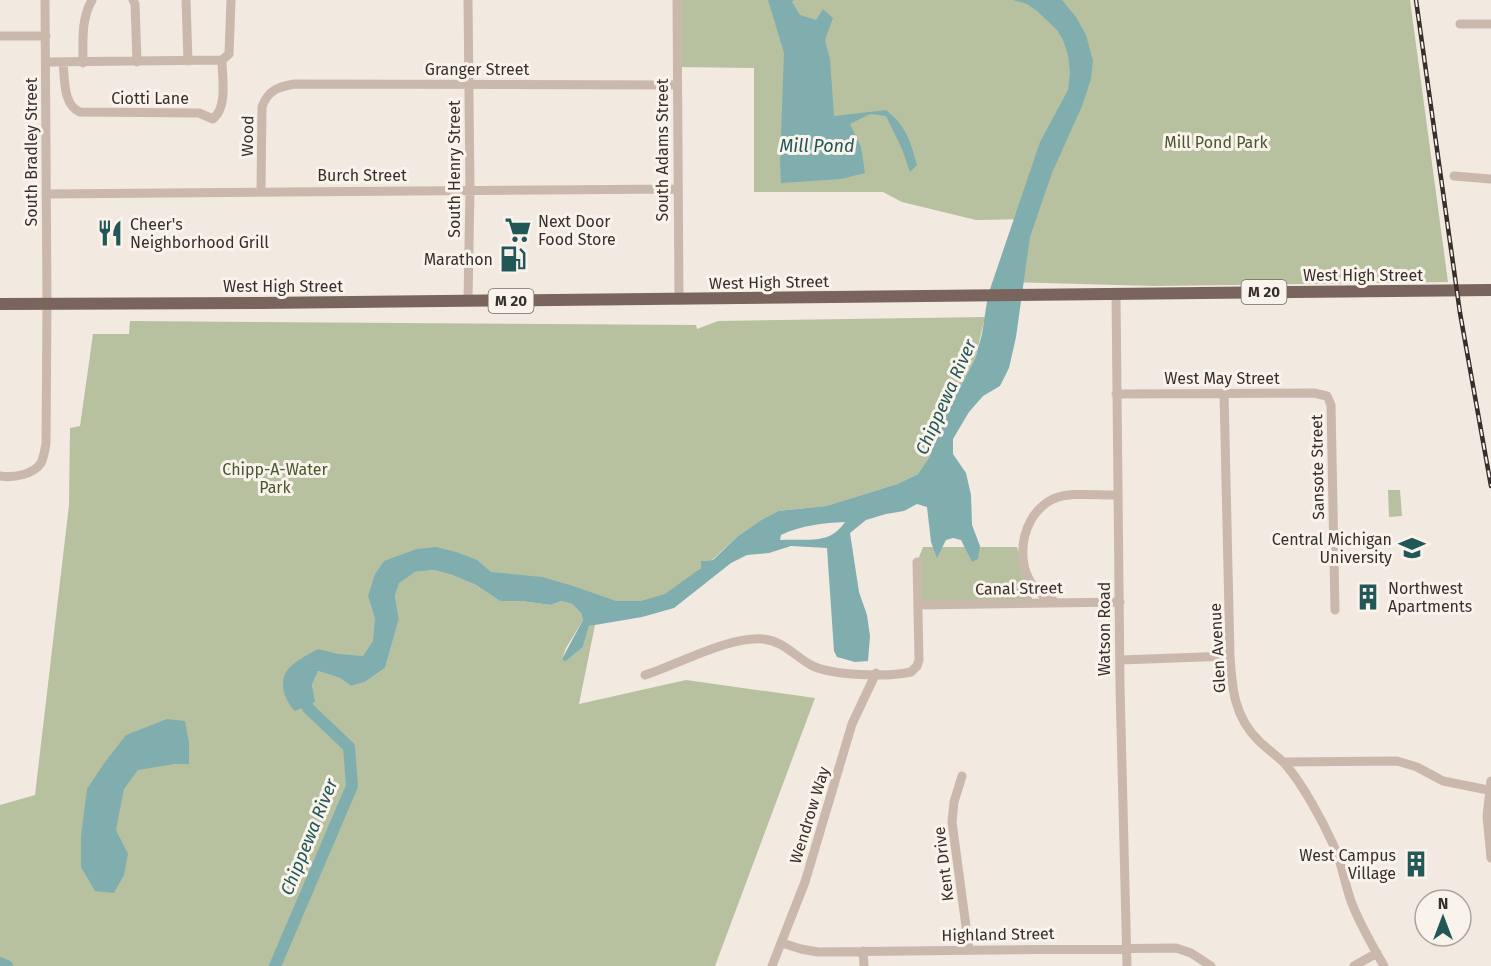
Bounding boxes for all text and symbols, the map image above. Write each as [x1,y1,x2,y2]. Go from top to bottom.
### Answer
street label: Granger Street [425,60,529,79]
street label: South Bradley Street [22,77,41,227]
street label: South Adams Street [653,78,672,222]
street label: Ciotti Lane [111,89,189,108]
street label: South Henry Street [445,100,464,238]
street label: Wood [238,115,257,157]
park label: Mill Pond Park [1164,133,1269,152]
water label: Mill Pond [779,135,855,157]
street label: Burch Street [317,166,407,185]
place label: Next Door Food Store [538,212,616,249]
place label: Cheer's Neighborhood Grill [130,215,269,252]
supermarket icon: Next Door Food Store [503,215,533,245]
restaurant icon: Cheer's Neighborhood Grill [95,218,125,248]
fuel station icon: Marathon [498,244,528,274]
place label: Marathon [424,250,493,269]
street label: West High Street [1303,266,1423,285]
street label: West High Street [709,272,829,293]
street label: West High Street [223,277,343,296]
road number: M 20 [1242,280,1286,304]
road number: M 20 [488,289,534,313]
water label: Chippewa River [911,335,982,458]
street label: West May Street [1164,369,1280,388]
street label: Sansote Street [1307,414,1328,520]
park label: Chipp-A-Water Park [222,460,328,497]
place label: Central Michigan University [1272,530,1392,567]
school or university icon: Central Michigan University [1397,533,1427,563]
street label: Canal Street [975,578,1063,599]
place label: Northwest Apartments [1388,579,1472,616]
street label: Watson Road [1095,582,1114,676]
building icon: Northwest Apartments [1353,582,1383,612]
street label: Glen Avenue [1206,602,1229,693]
street label: Wendrow Way [786,764,833,866]
water label: Chippewa River [276,774,343,898]
street label: Kent Drive [930,826,957,902]
place label: West Campus Village [1299,846,1396,883]
building icon: West Campus Village [1401,849,1431,879]
north arrow [1413,888,1473,948]
text: N [1438,894,1448,913]
street label: Highland Street [941,924,1055,945]

